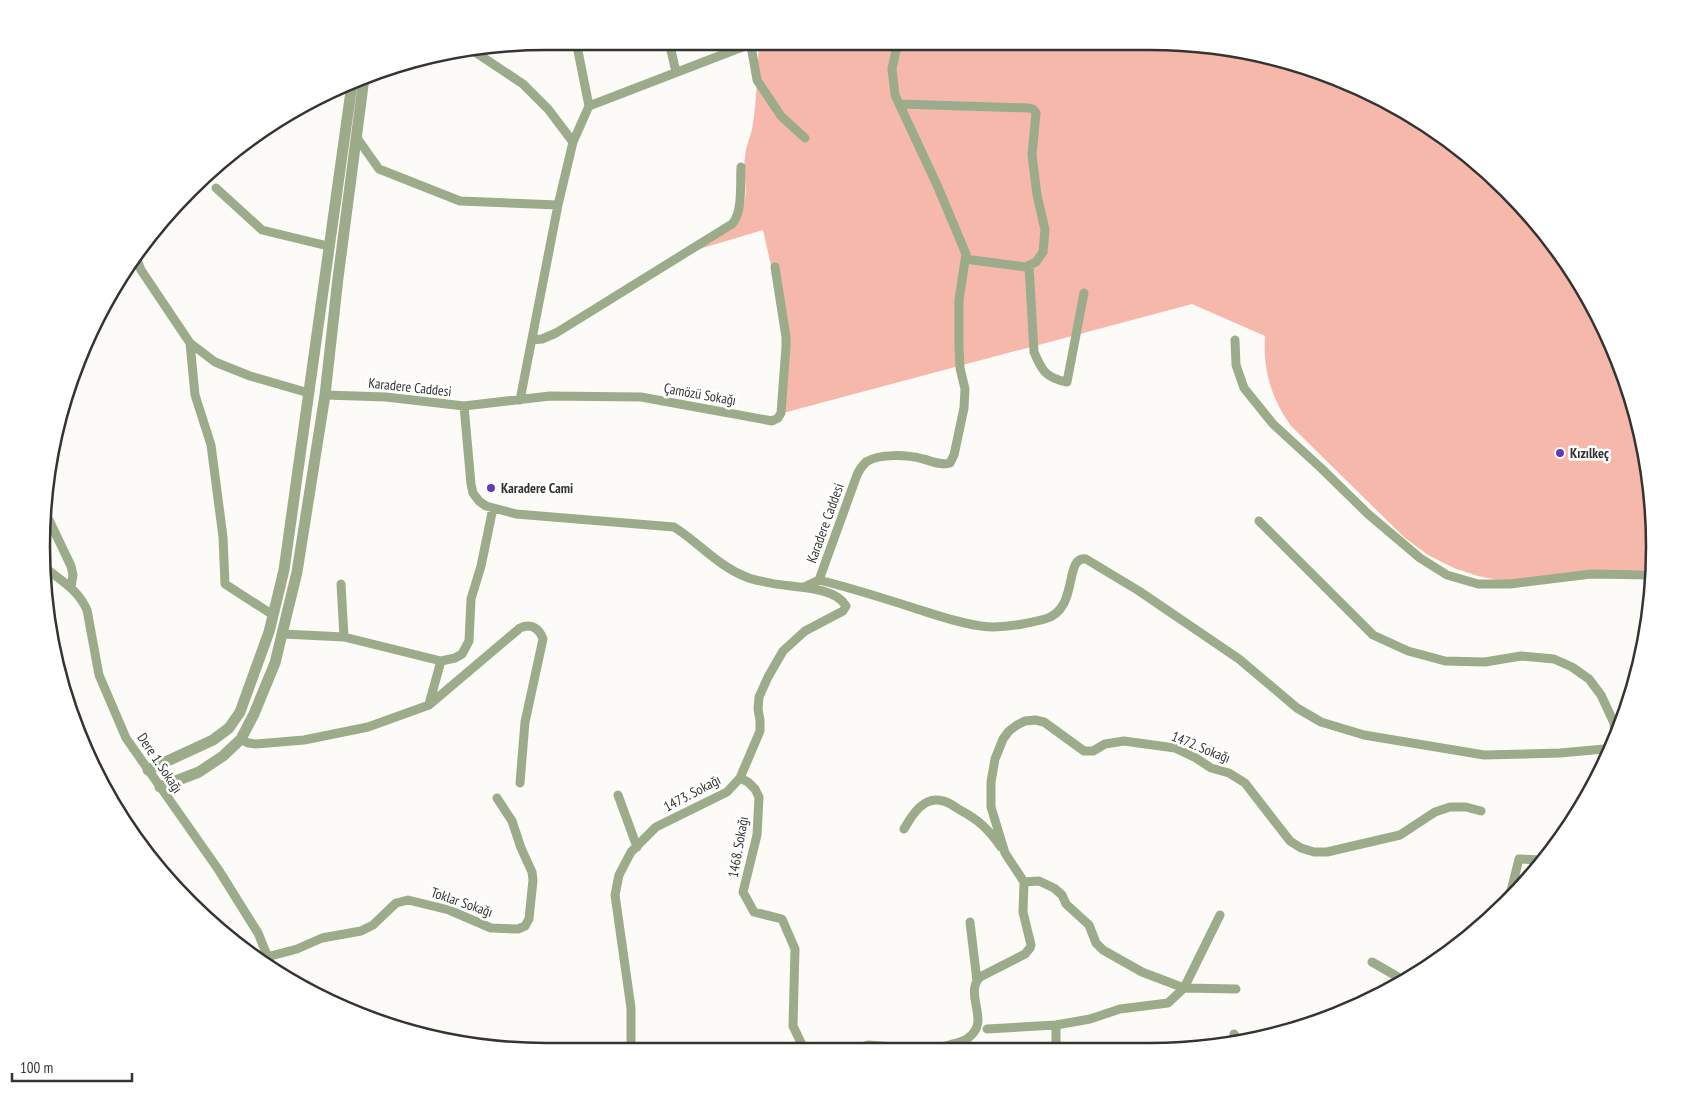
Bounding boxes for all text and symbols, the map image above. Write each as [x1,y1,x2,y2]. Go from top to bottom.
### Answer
street label: Karadere Caddesi [367,374,453,400]
street label: Çamözü Sokağı [662,379,738,409]
place label: Kızılkeç [1570,444,1609,462]
marker: Kızılkeç [1554,447,1566,459]
place label: Karadere Cami [501,479,573,497]
street label: Karadere Caddesi [802,481,848,565]
marker: Karadere Cami [485,482,497,494]
street label: 1472. Sokağı [1169,727,1233,767]
street label: Dere 1. Sokağı [133,729,187,797]
street label: 1473. Sokağı [660,771,724,815]
street label: 1468. Sokağı [724,815,752,879]
street label: Toklar Sokağı [429,883,495,921]
scale bar [12,1050,132,1082]
text: 100 m [20,1058,53,1077]

